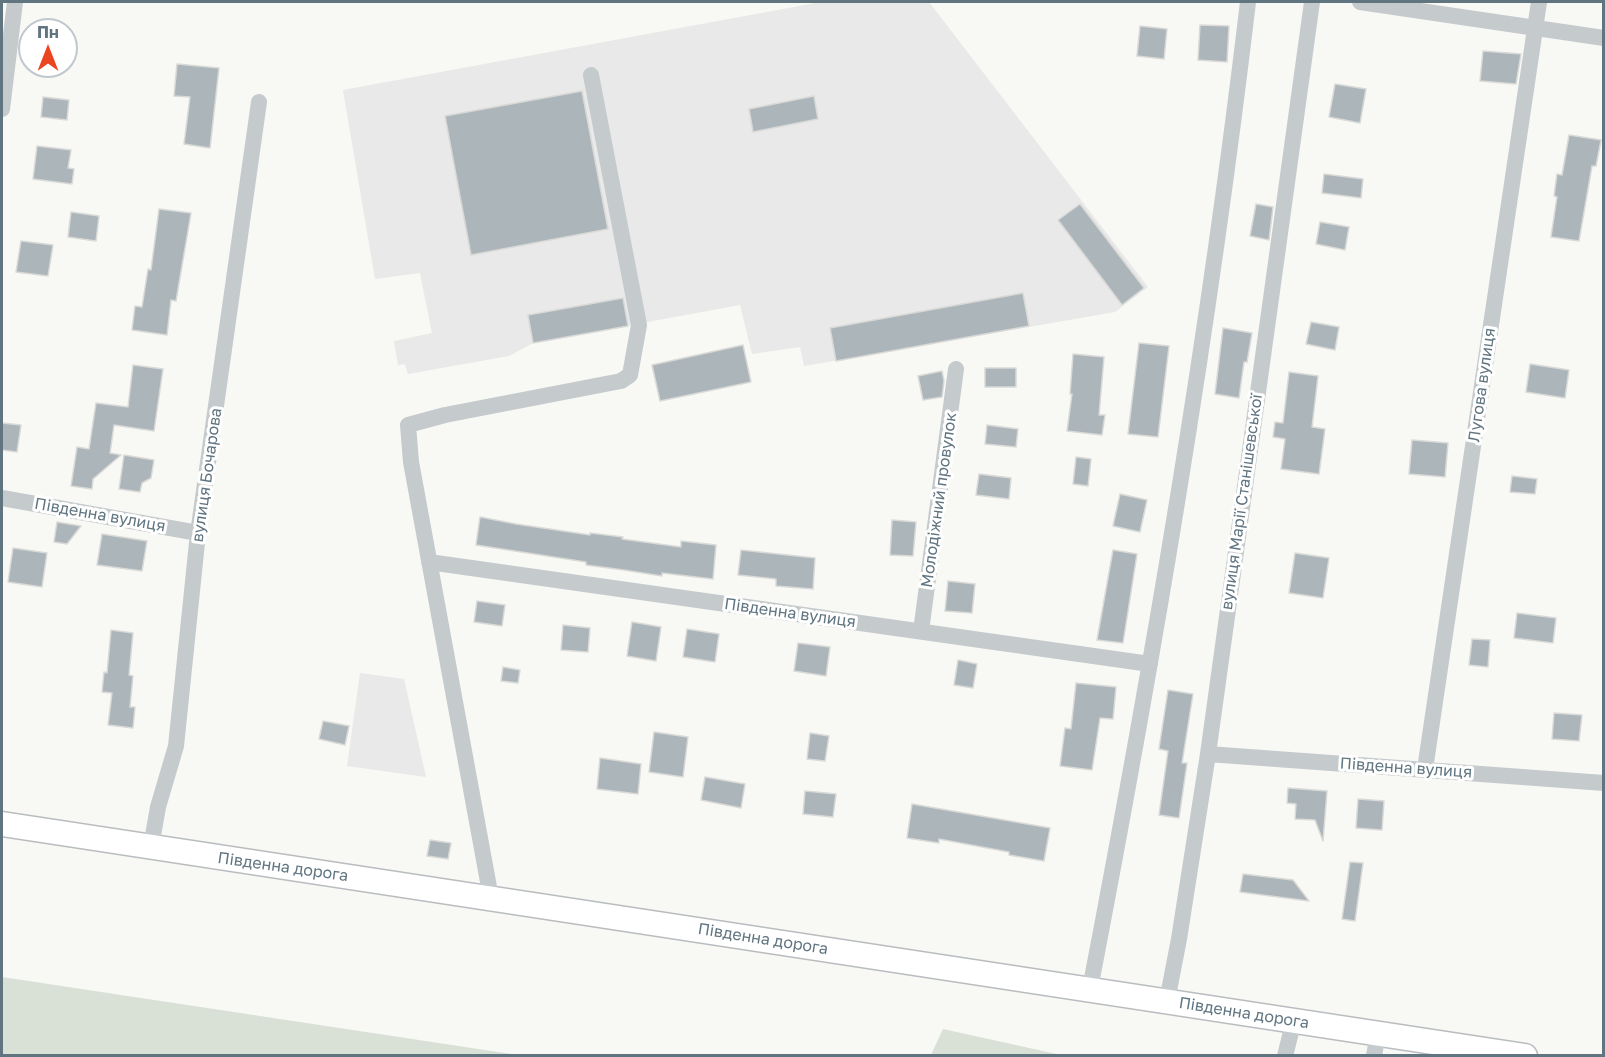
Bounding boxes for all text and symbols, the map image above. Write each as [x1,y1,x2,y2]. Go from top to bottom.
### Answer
north arrow [18,18,78,78]
text: Пн [37,22,59,42]
street label: Лугова вулиця [1464,327,1500,443]
street label: вулиця Марії Станішевської [1217,393,1267,611]
street label: вулиця Бочарова [188,407,226,543]
street label: Молодіжний провулок [917,411,961,589]
street label: Південна вулиця [33,494,167,536]
street label: Південна вулиця [723,594,857,632]
street label: Південна вулиця [1339,754,1473,782]
street label: Південна дорога [216,848,350,886]
street label: Південна дорога [696,919,830,959]
street label: Південна дорога [1177,993,1311,1033]

